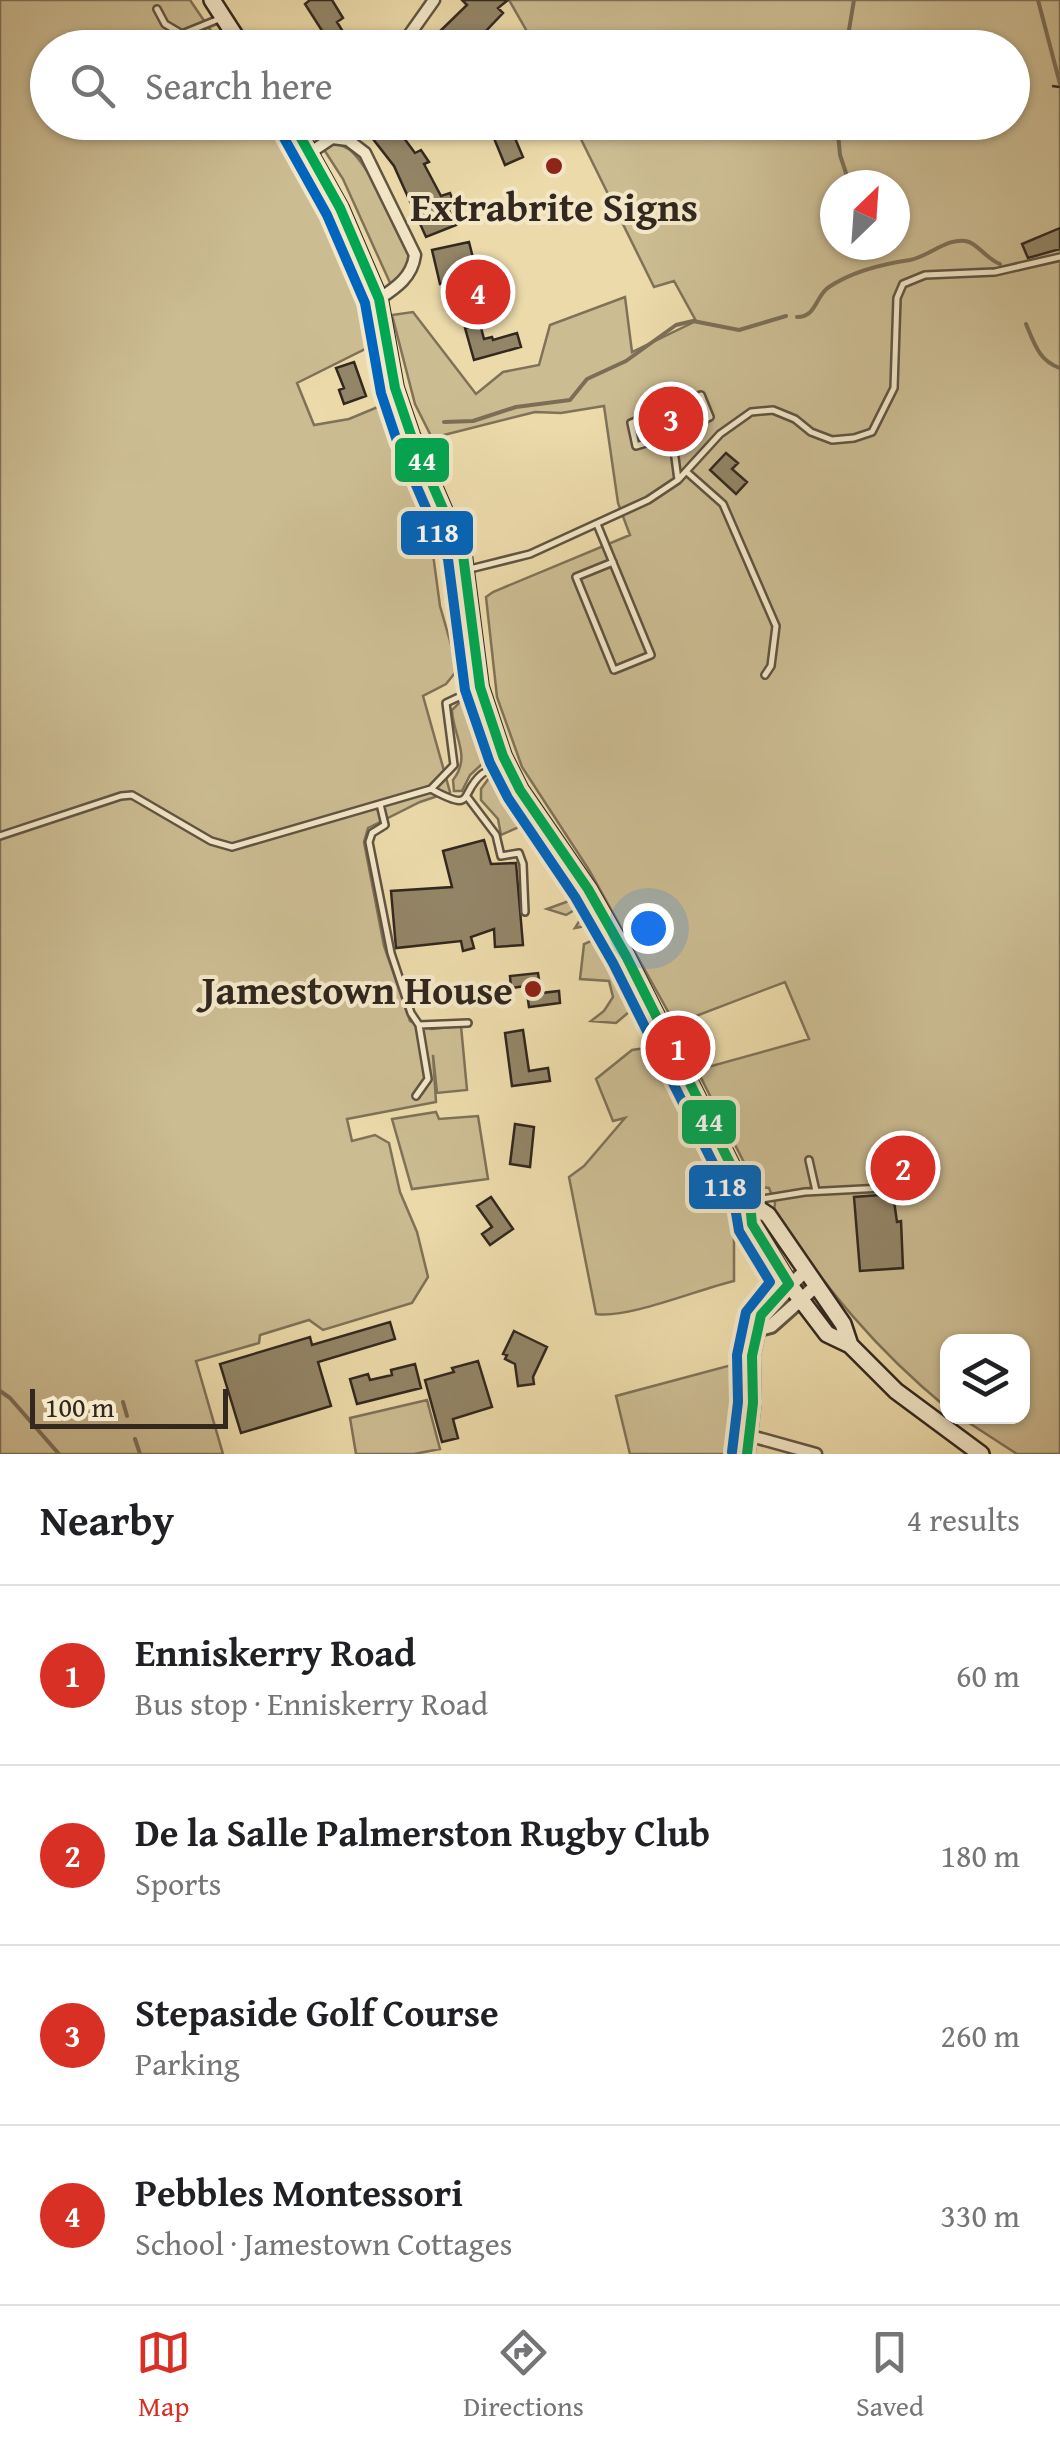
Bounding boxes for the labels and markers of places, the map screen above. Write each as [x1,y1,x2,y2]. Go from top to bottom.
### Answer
marker: Extrabrite Signs [543,155,565,177]
place label: Extrabrite Signs [410,177,698,236]
pin: 4 [446,254,510,330]
pin: 3 [638,382,704,456]
place label: Jamestown House [196,960,513,1019]
marker: Jamestown House [522,978,544,1000]
pin: 1 [646,1010,710,1086]
pin: 2 [870,1130,936,1206]

